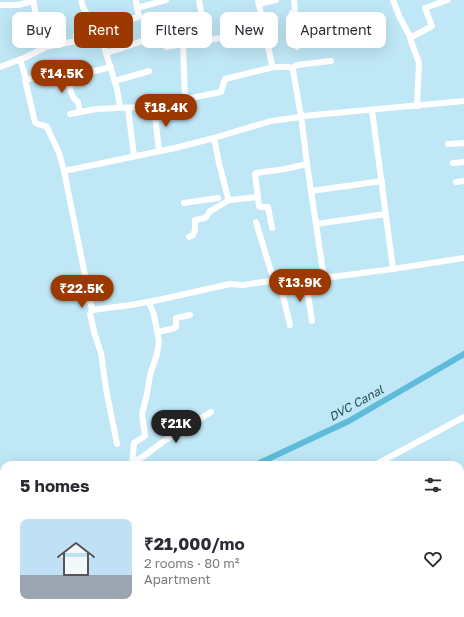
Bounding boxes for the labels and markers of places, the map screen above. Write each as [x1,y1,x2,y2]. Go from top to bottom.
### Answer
pin: ₹14.5K [29,60,95,94]
pin: ₹18.4K [133,94,199,128]
pin: ₹13.9K [267,269,333,303]
pin: ₹22.5K [49,275,115,309]
pin: ₹21K [152,410,200,444]

